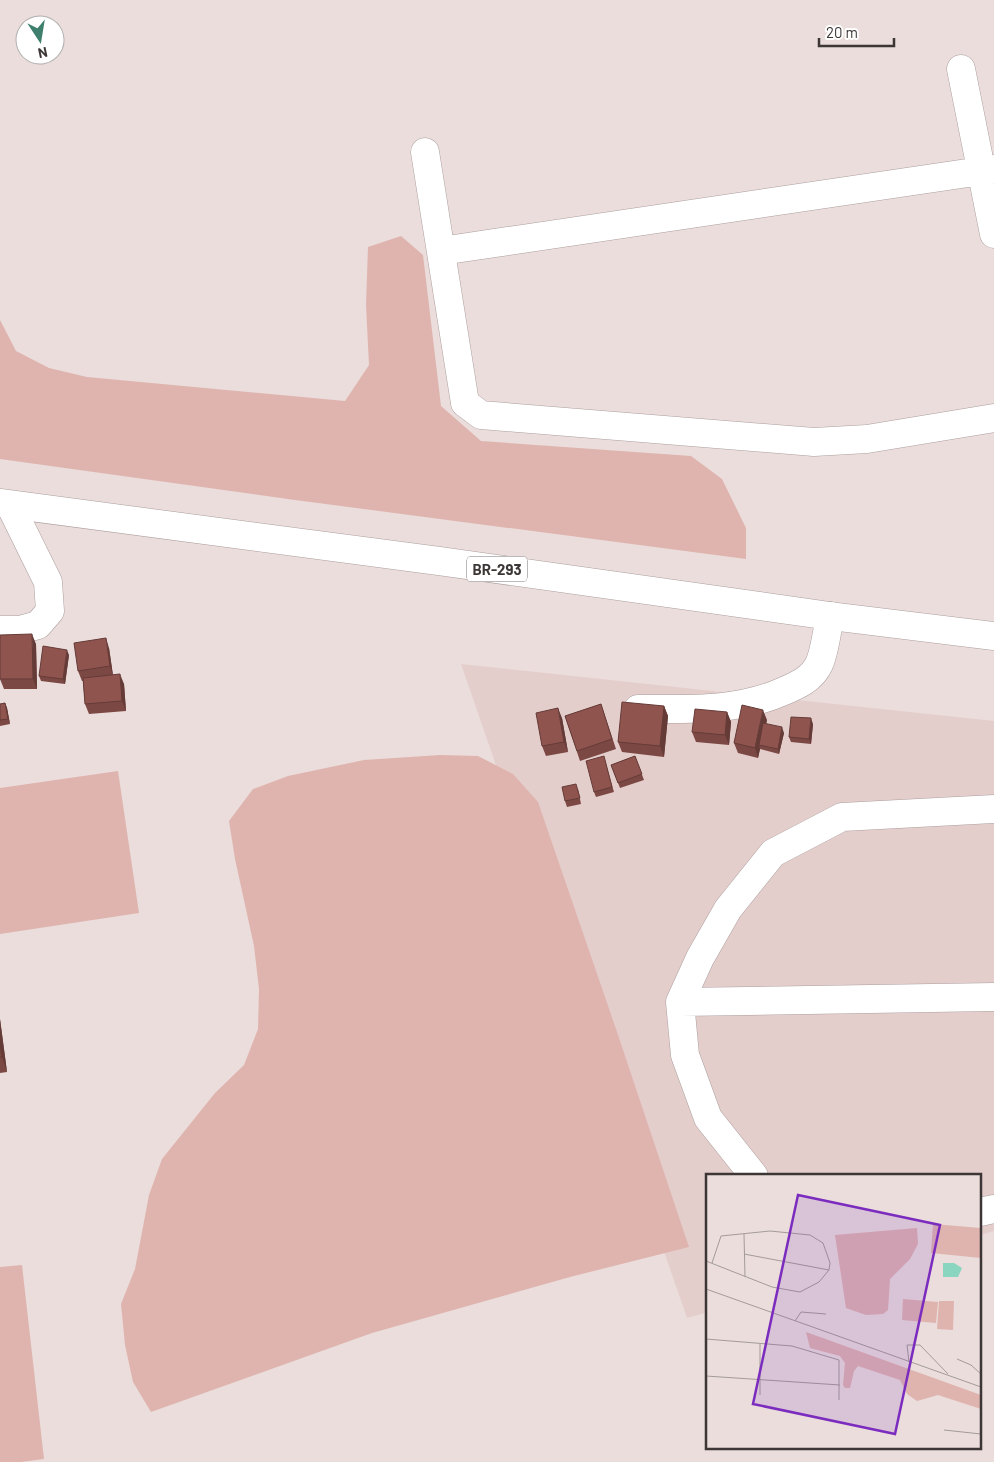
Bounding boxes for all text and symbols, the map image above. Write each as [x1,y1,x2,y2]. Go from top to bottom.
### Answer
north arrow [15,15,65,65]
scale bar [819,15,894,47]
text: 20 m [826,23,858,41]
text: N [36,44,49,62]
road number: BR-293 [467,556,527,582]
inset map [706,1174,982,1450]

